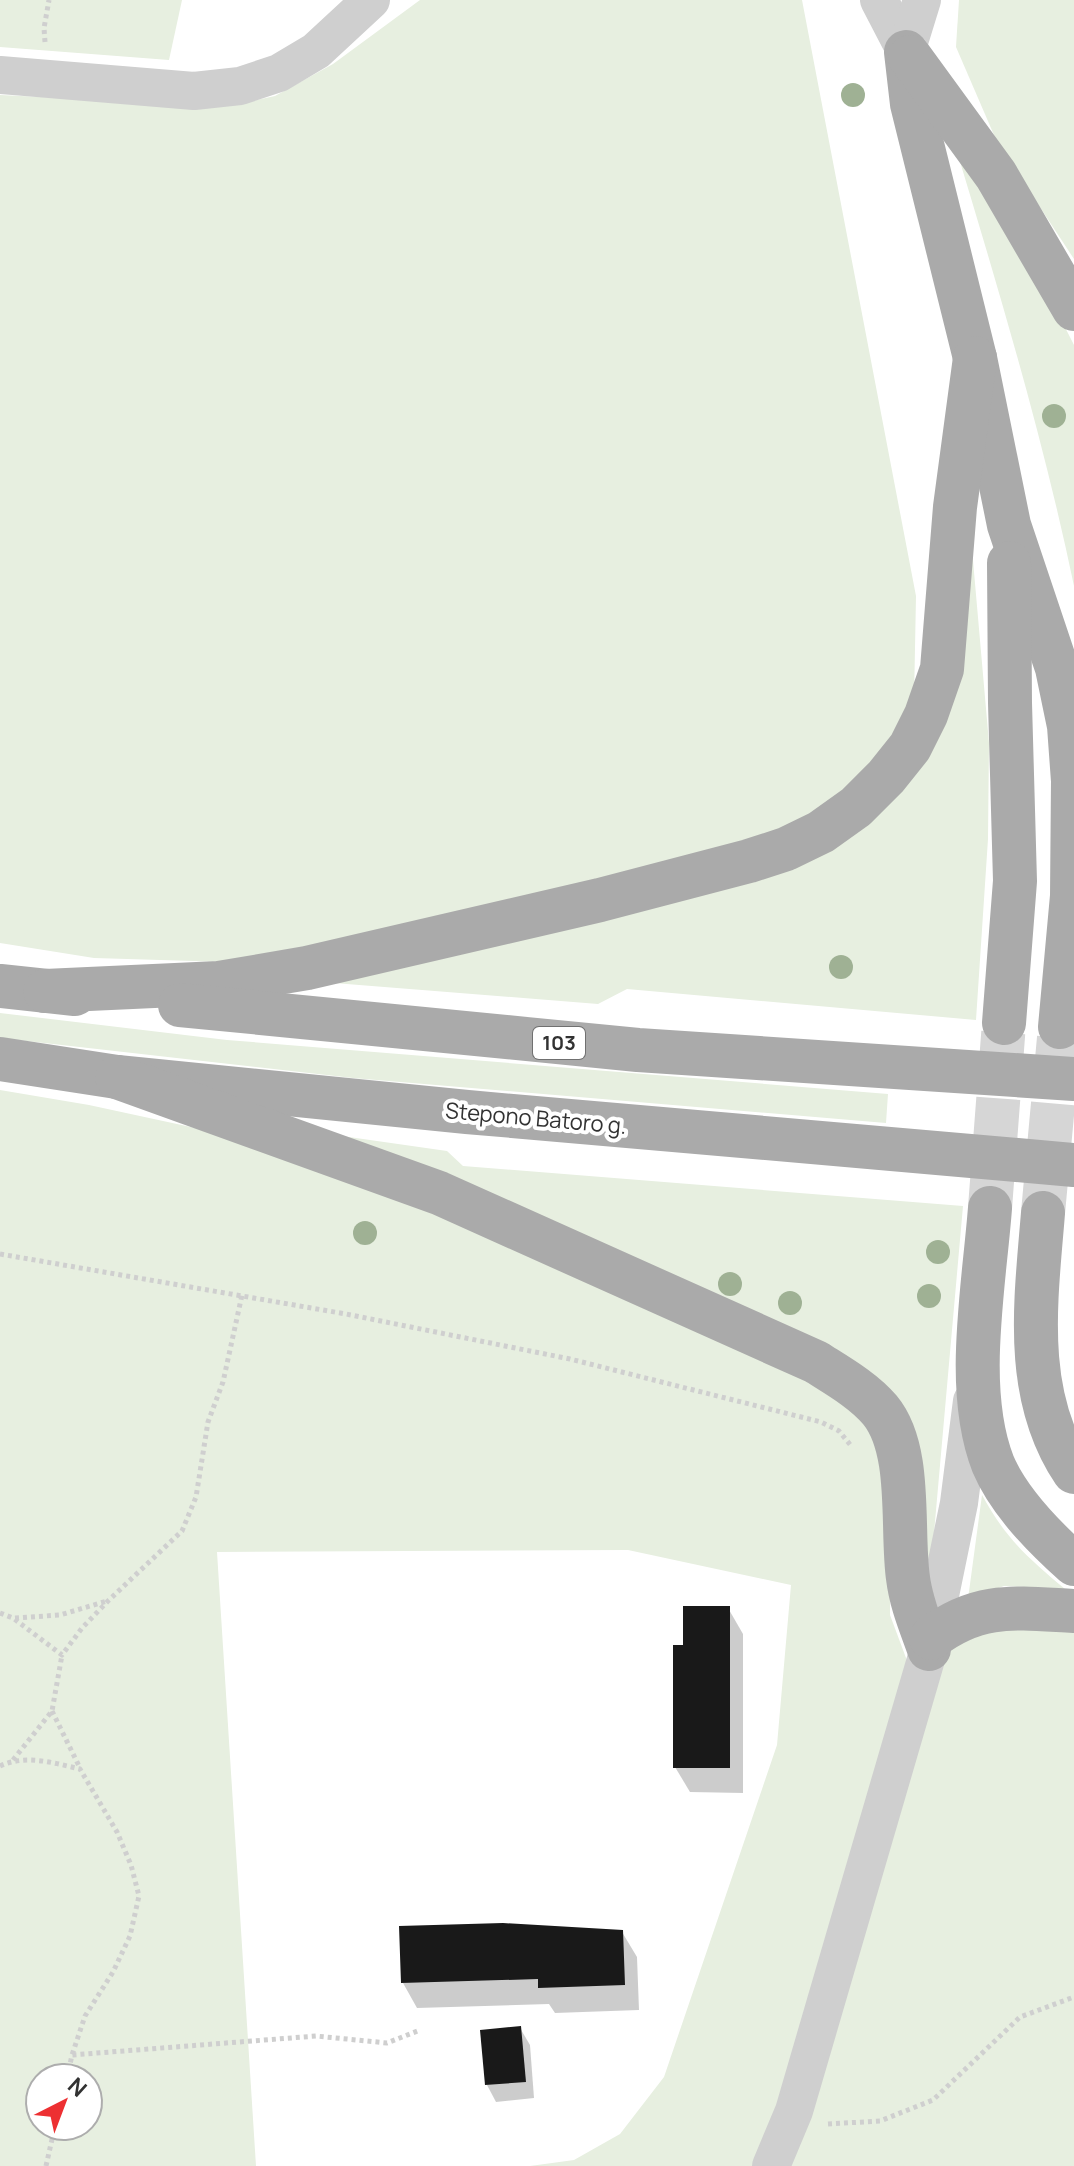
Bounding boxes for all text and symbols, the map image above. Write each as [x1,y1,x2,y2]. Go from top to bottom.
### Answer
road number: 103 [533,1027,585,1059]
street label: Stepono Batoro g. [444,1095,628,1141]
north arrow [24,2062,104,2142]
text: N [61,2071,93,2104]

